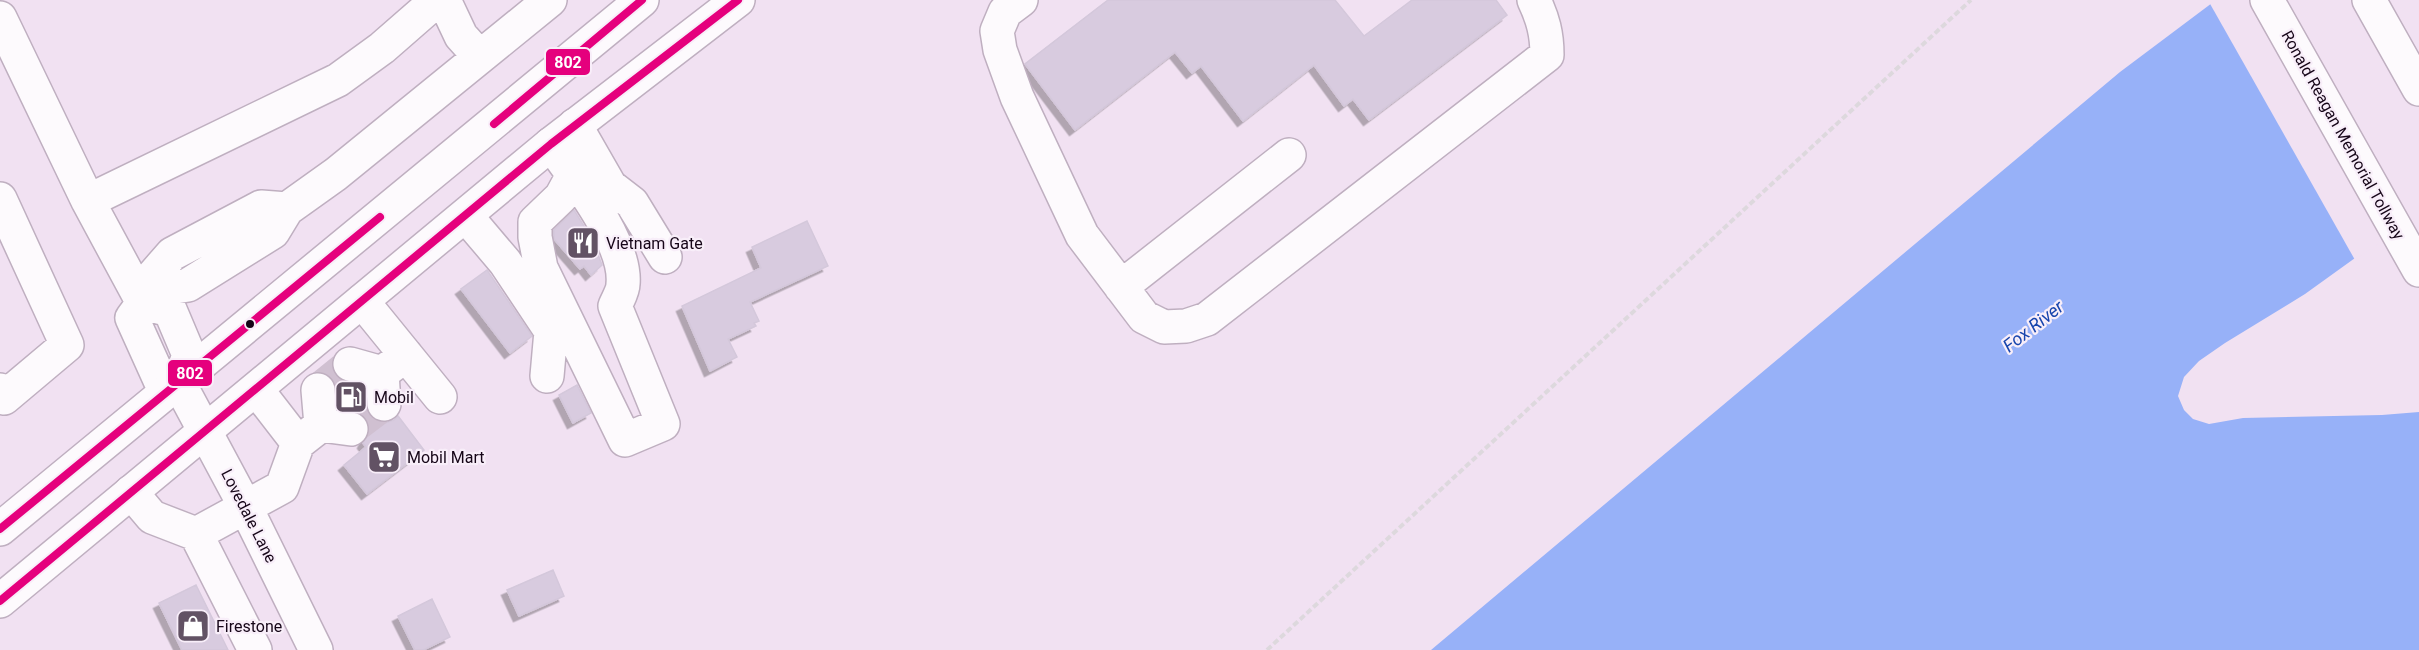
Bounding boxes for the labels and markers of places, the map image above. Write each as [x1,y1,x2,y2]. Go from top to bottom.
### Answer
restaurant icon: Vietnam Gate [565,225,601,261]
place label: Vietnam Gate [606,234,703,253]
unlabelled marker [244,318,256,330]
fuel station icon: Mobil [333,379,369,415]
place label: Mobil [374,388,414,407]
supermarket icon: Mobil Mart [366,439,402,475]
place label: Mobil Mart [407,448,485,467]
shop icon: Firestone [175,608,211,644]
place label: Firestone [216,617,282,636]

